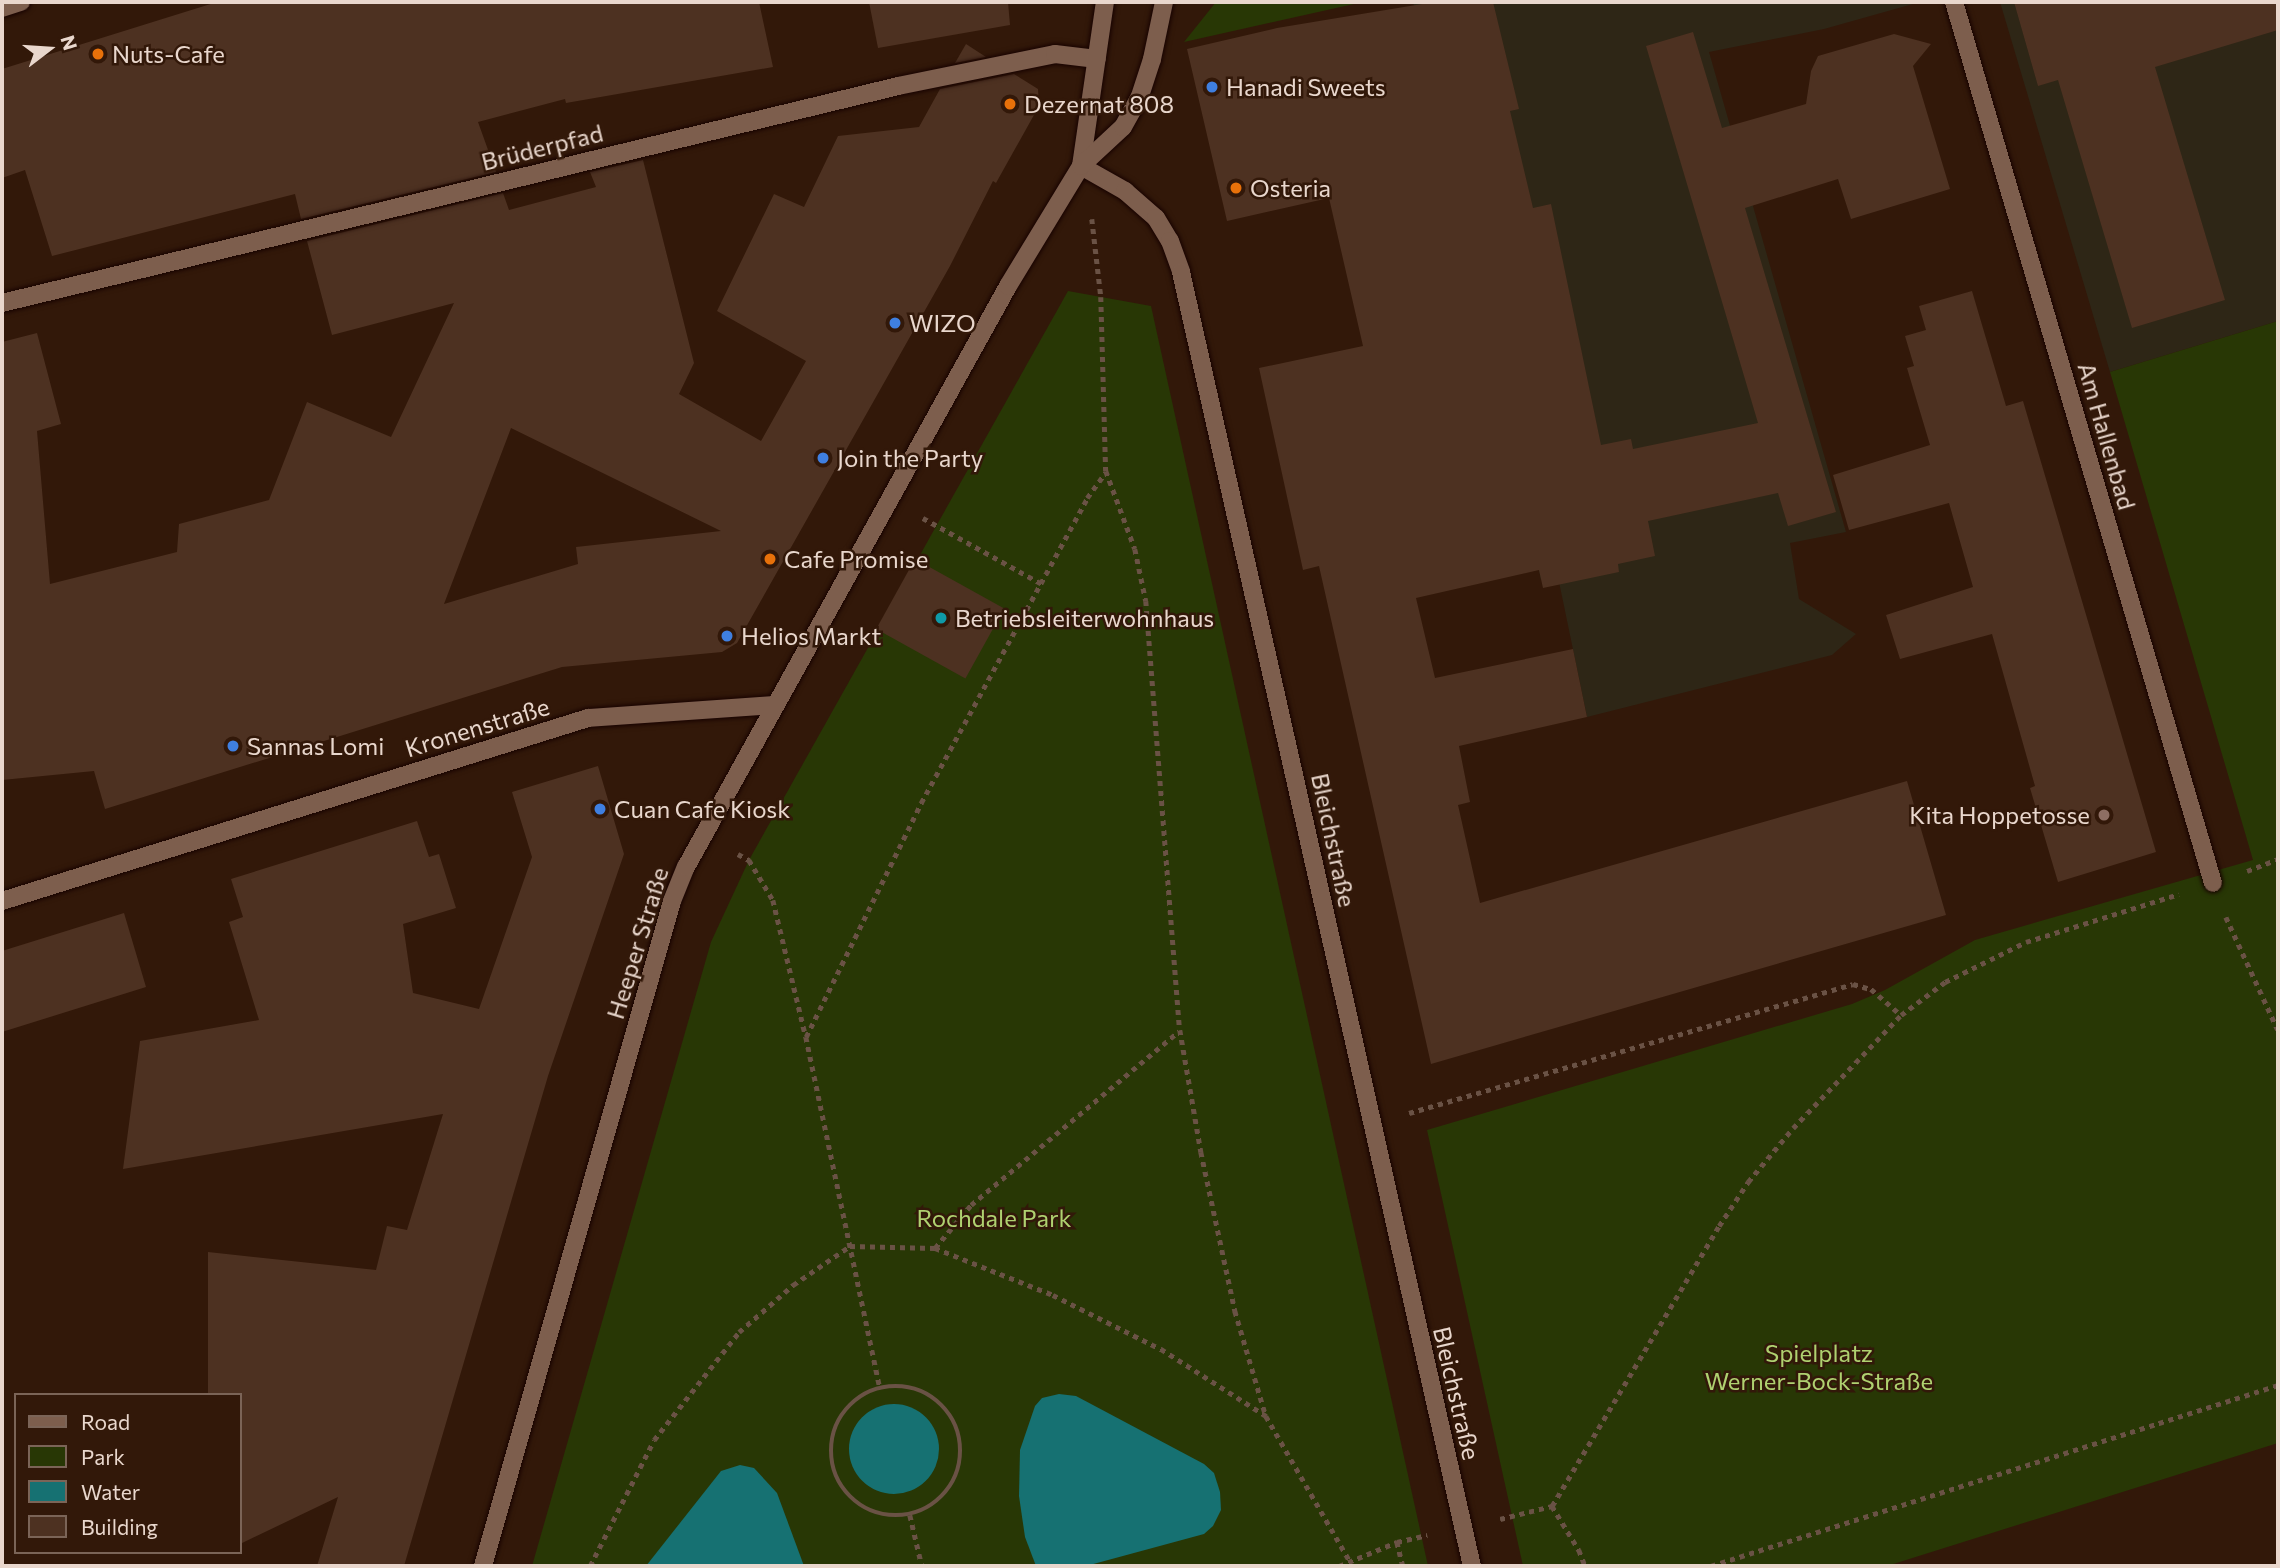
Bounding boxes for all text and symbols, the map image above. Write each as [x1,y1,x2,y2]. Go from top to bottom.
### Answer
north arrow [14,14,84,84]
text: N [56,33,83,53]
place label: Nuts-Cafe [112,40,225,68]
marker: Nuts-Cafe [90,46,106,62]
place label: Hanadi Sweets [1226,73,1386,101]
marker: Hanadi Sweets [1204,79,1220,95]
place label: Dezernat 808 [1024,90,1174,118]
marker: Dezernat 808 [1002,96,1018,112]
street label: Brüderpfad [478,118,606,176]
place label: Osteria [1250,174,1331,202]
marker: Osteria [1228,180,1244,196]
place label: WIZO [909,309,976,337]
marker: WIZO [887,315,903,331]
street label: Am Hallenbad [2072,359,2142,513]
place label: Join the Party [837,444,983,472]
marker: Join the Party [815,450,831,466]
place label: Cafe Promise [784,545,928,573]
marker: Cafe Promise [762,551,778,567]
place label: Betriebsleiterwohnhaus [955,604,1214,632]
marker: Betriebsleiterwohnhaus [933,610,949,626]
place label: Helios Markt [741,622,881,650]
marker: Helios Markt [719,628,735,644]
street label: Kronenstraße [401,691,553,763]
place label: Sannas Lomi [247,732,384,760]
marker: Sannas Lomi [225,738,241,754]
street label: Bleichstraße [1306,771,1362,909]
place label: Cuan Cafe Kiosk [614,795,790,823]
marker: Cuan Cafe Kiosk [592,801,608,817]
place label: Kita Hoppetosse [1909,801,2090,829]
marker: Kita Hoppetosse [2096,807,2112,823]
street label: Heeper Straße [600,864,674,1022]
park label: Rochdale Park [916,1204,1072,1232]
street label: Bleichstraße [1428,1324,1486,1462]
park label: Spielplatz Werner-Bock-Straße [1705,1339,1933,1395]
legend [14,1393,242,1554]
text: Road [81,1409,130,1434]
text: Park [81,1444,125,1469]
text: Water [81,1479,140,1504]
text: Building [81,1514,158,1539]

